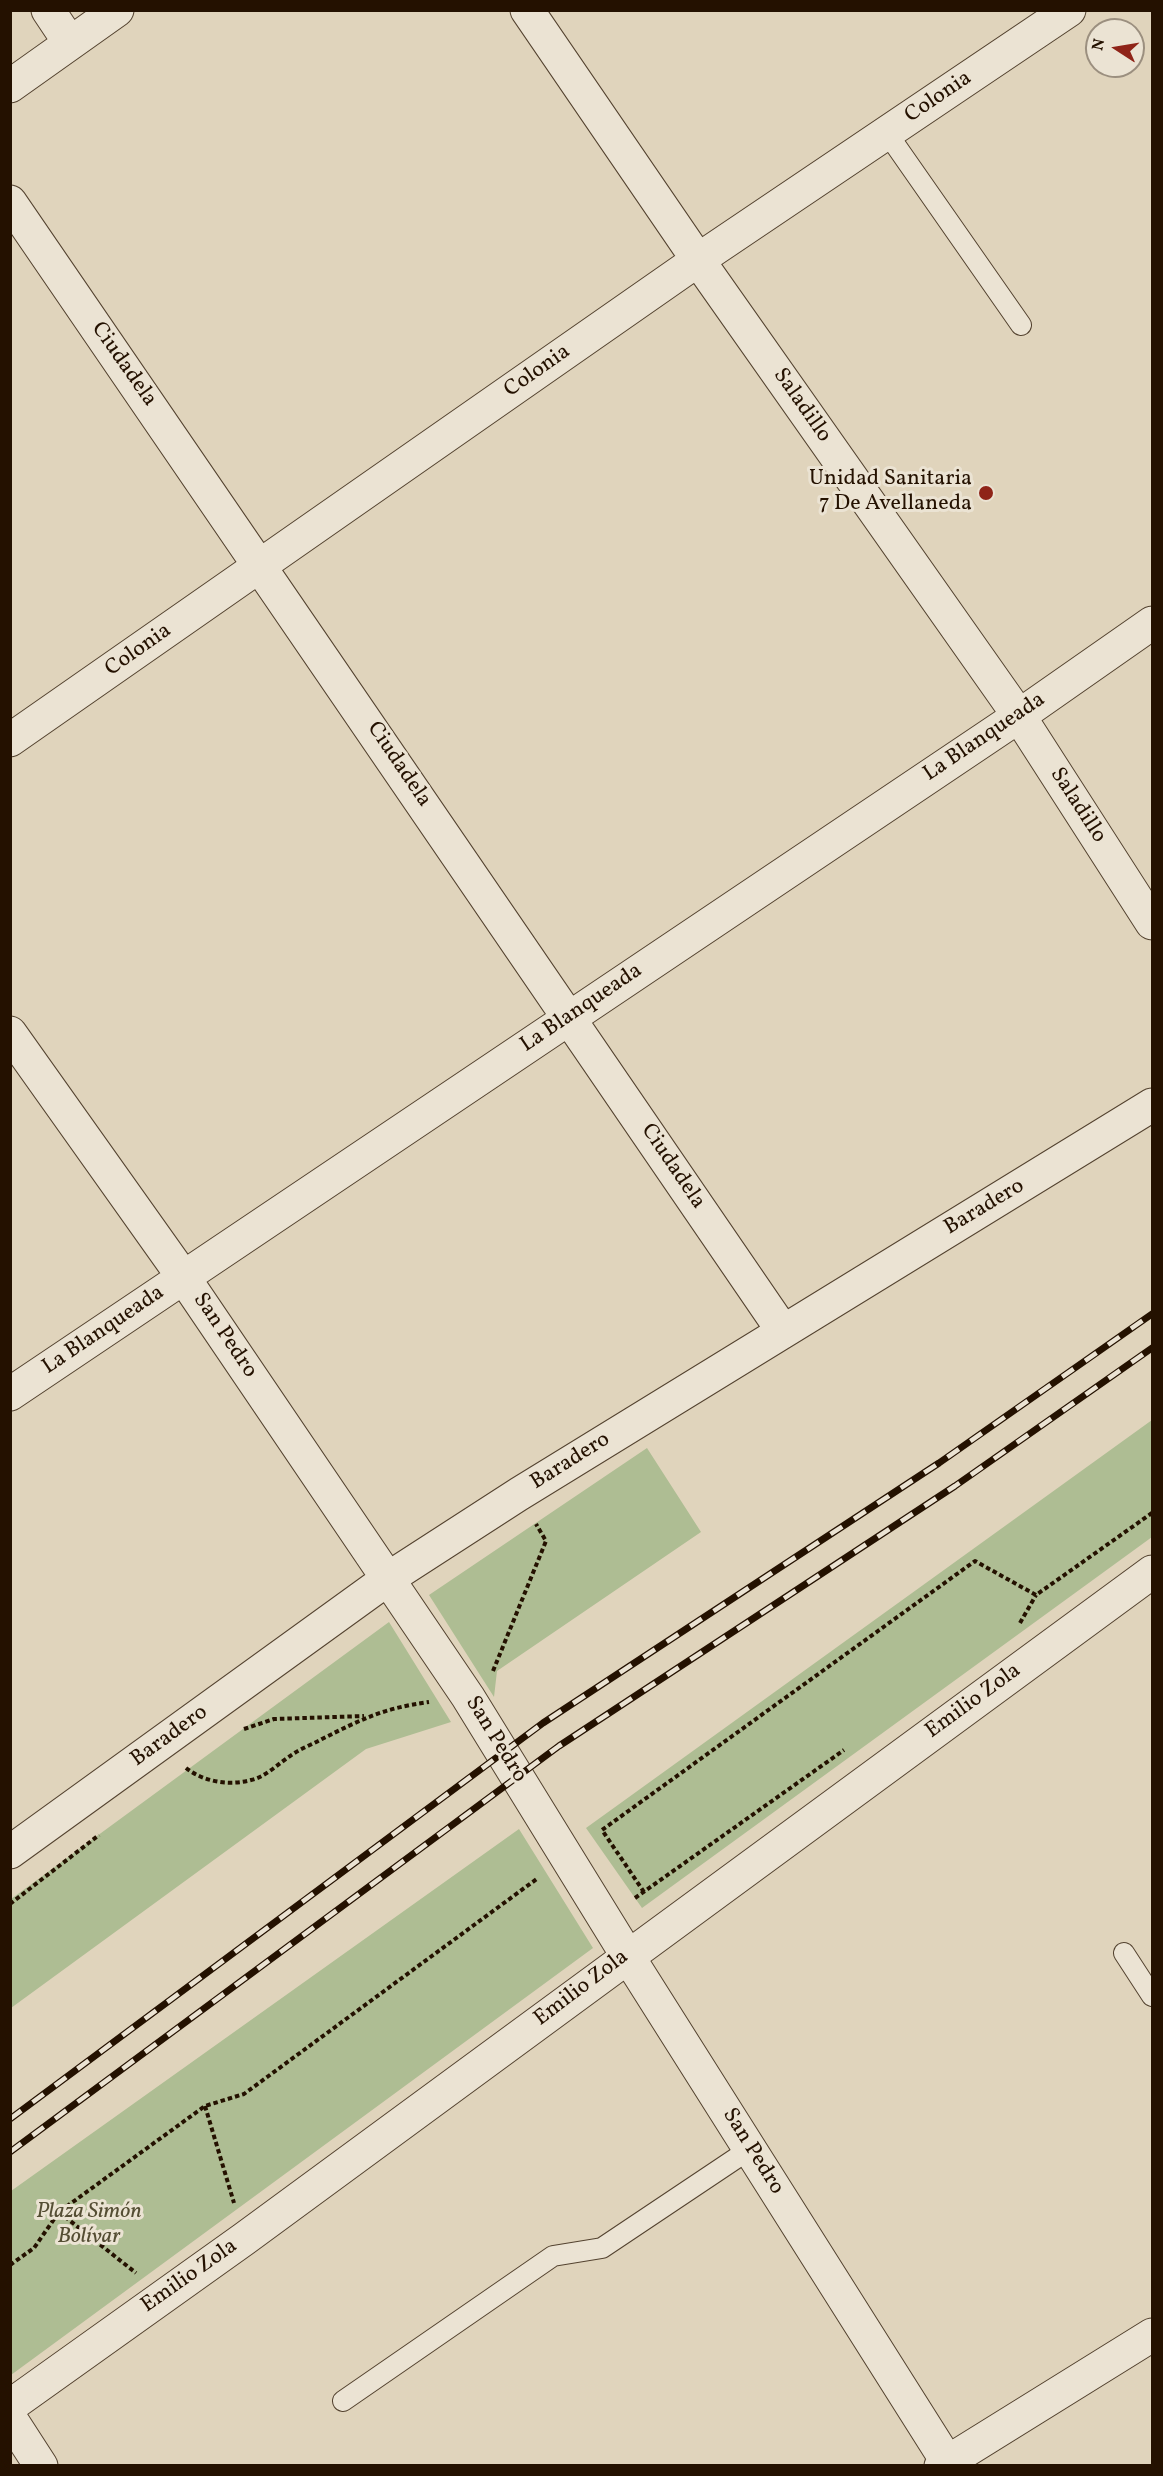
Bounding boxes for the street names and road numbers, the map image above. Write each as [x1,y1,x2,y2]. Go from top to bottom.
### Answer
street label: Colonia [901,66,977,130]
street label: Ciudadela [84,318,162,412]
street label: Colonia [500,340,576,404]
street label: Saladillo [766,364,836,448]
street label: Colonia [101,619,177,683]
street label: La Blanqueada [919,688,1051,788]
street label: Ciudadela [360,717,436,813]
street label: Saladillo [1043,763,1111,849]
street label: La Blanqueada [516,959,648,1059]
street label: Ciudadela [634,1119,710,1215]
street label: Baradero [940,1174,1030,1242]
street label: La Blanqueada [38,1281,170,1381]
street label: San Pedro [186,1289,262,1383]
street label: Baradero [526,1427,616,1497]
street label: Emilio Zola [921,1659,1027,1745]
street label: San Pedro [458,1692,532,1788]
street label: Baradero [126,1700,214,1774]
street label: Emilio Zola [530,1945,634,2033]
street label: San Pedro [715,2104,789,2200]
street label: Emilio Zola [137,2234,243,2320]

